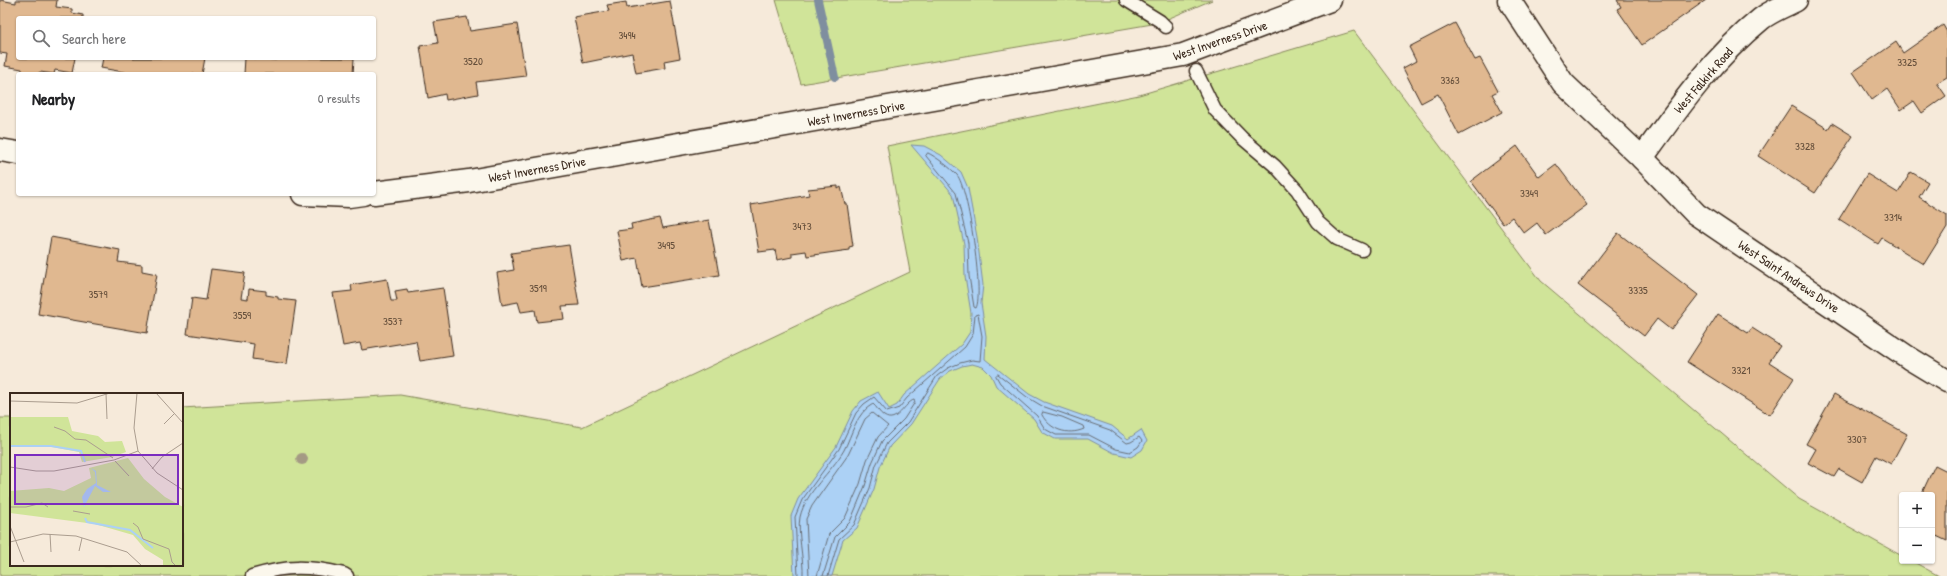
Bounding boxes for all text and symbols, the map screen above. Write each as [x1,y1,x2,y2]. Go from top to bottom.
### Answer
street label: West Inverness Drive [1171,15,1269,65]
search box [16,16,376,60]
icon: search [30,27,52,49]
text: Search here [62,28,126,49]
house number: 3494 [618,28,636,42]
street label: West Falkirk Road [1669,43,1737,117]
house number: 3520 [463,54,483,68]
house number: 3325 [1897,55,1917,69]
house number: 3363 [1440,73,1460,87]
text: Nearby [32,87,75,110]
text: 0 results [318,89,360,107]
street label: West Inverness Drive [806,96,906,130]
house number: 3328 [1795,139,1815,153]
street label: West Inverness Drive [487,152,587,186]
house number: 3349 [1520,186,1538,200]
house number: 3314 [1884,210,1902,224]
house number: 3473 [792,219,812,233]
street label: West Saint Andrews Drive [1735,235,1843,317]
house number: 3495 [657,238,675,252]
house number: 3519 [529,281,547,295]
house number: 3335 [1628,283,1648,297]
house number: 3579 [88,287,108,301]
house number: 3559 [233,308,251,322]
house number: 3537 [383,314,403,328]
house number: 3321 [1732,363,1751,377]
inset map [10,393,183,566]
house number: 3307 [1847,432,1867,446]
map controls [1899,492,1935,564]
button: + [1899,492,1935,528]
button: − [1899,528,1935,564]

